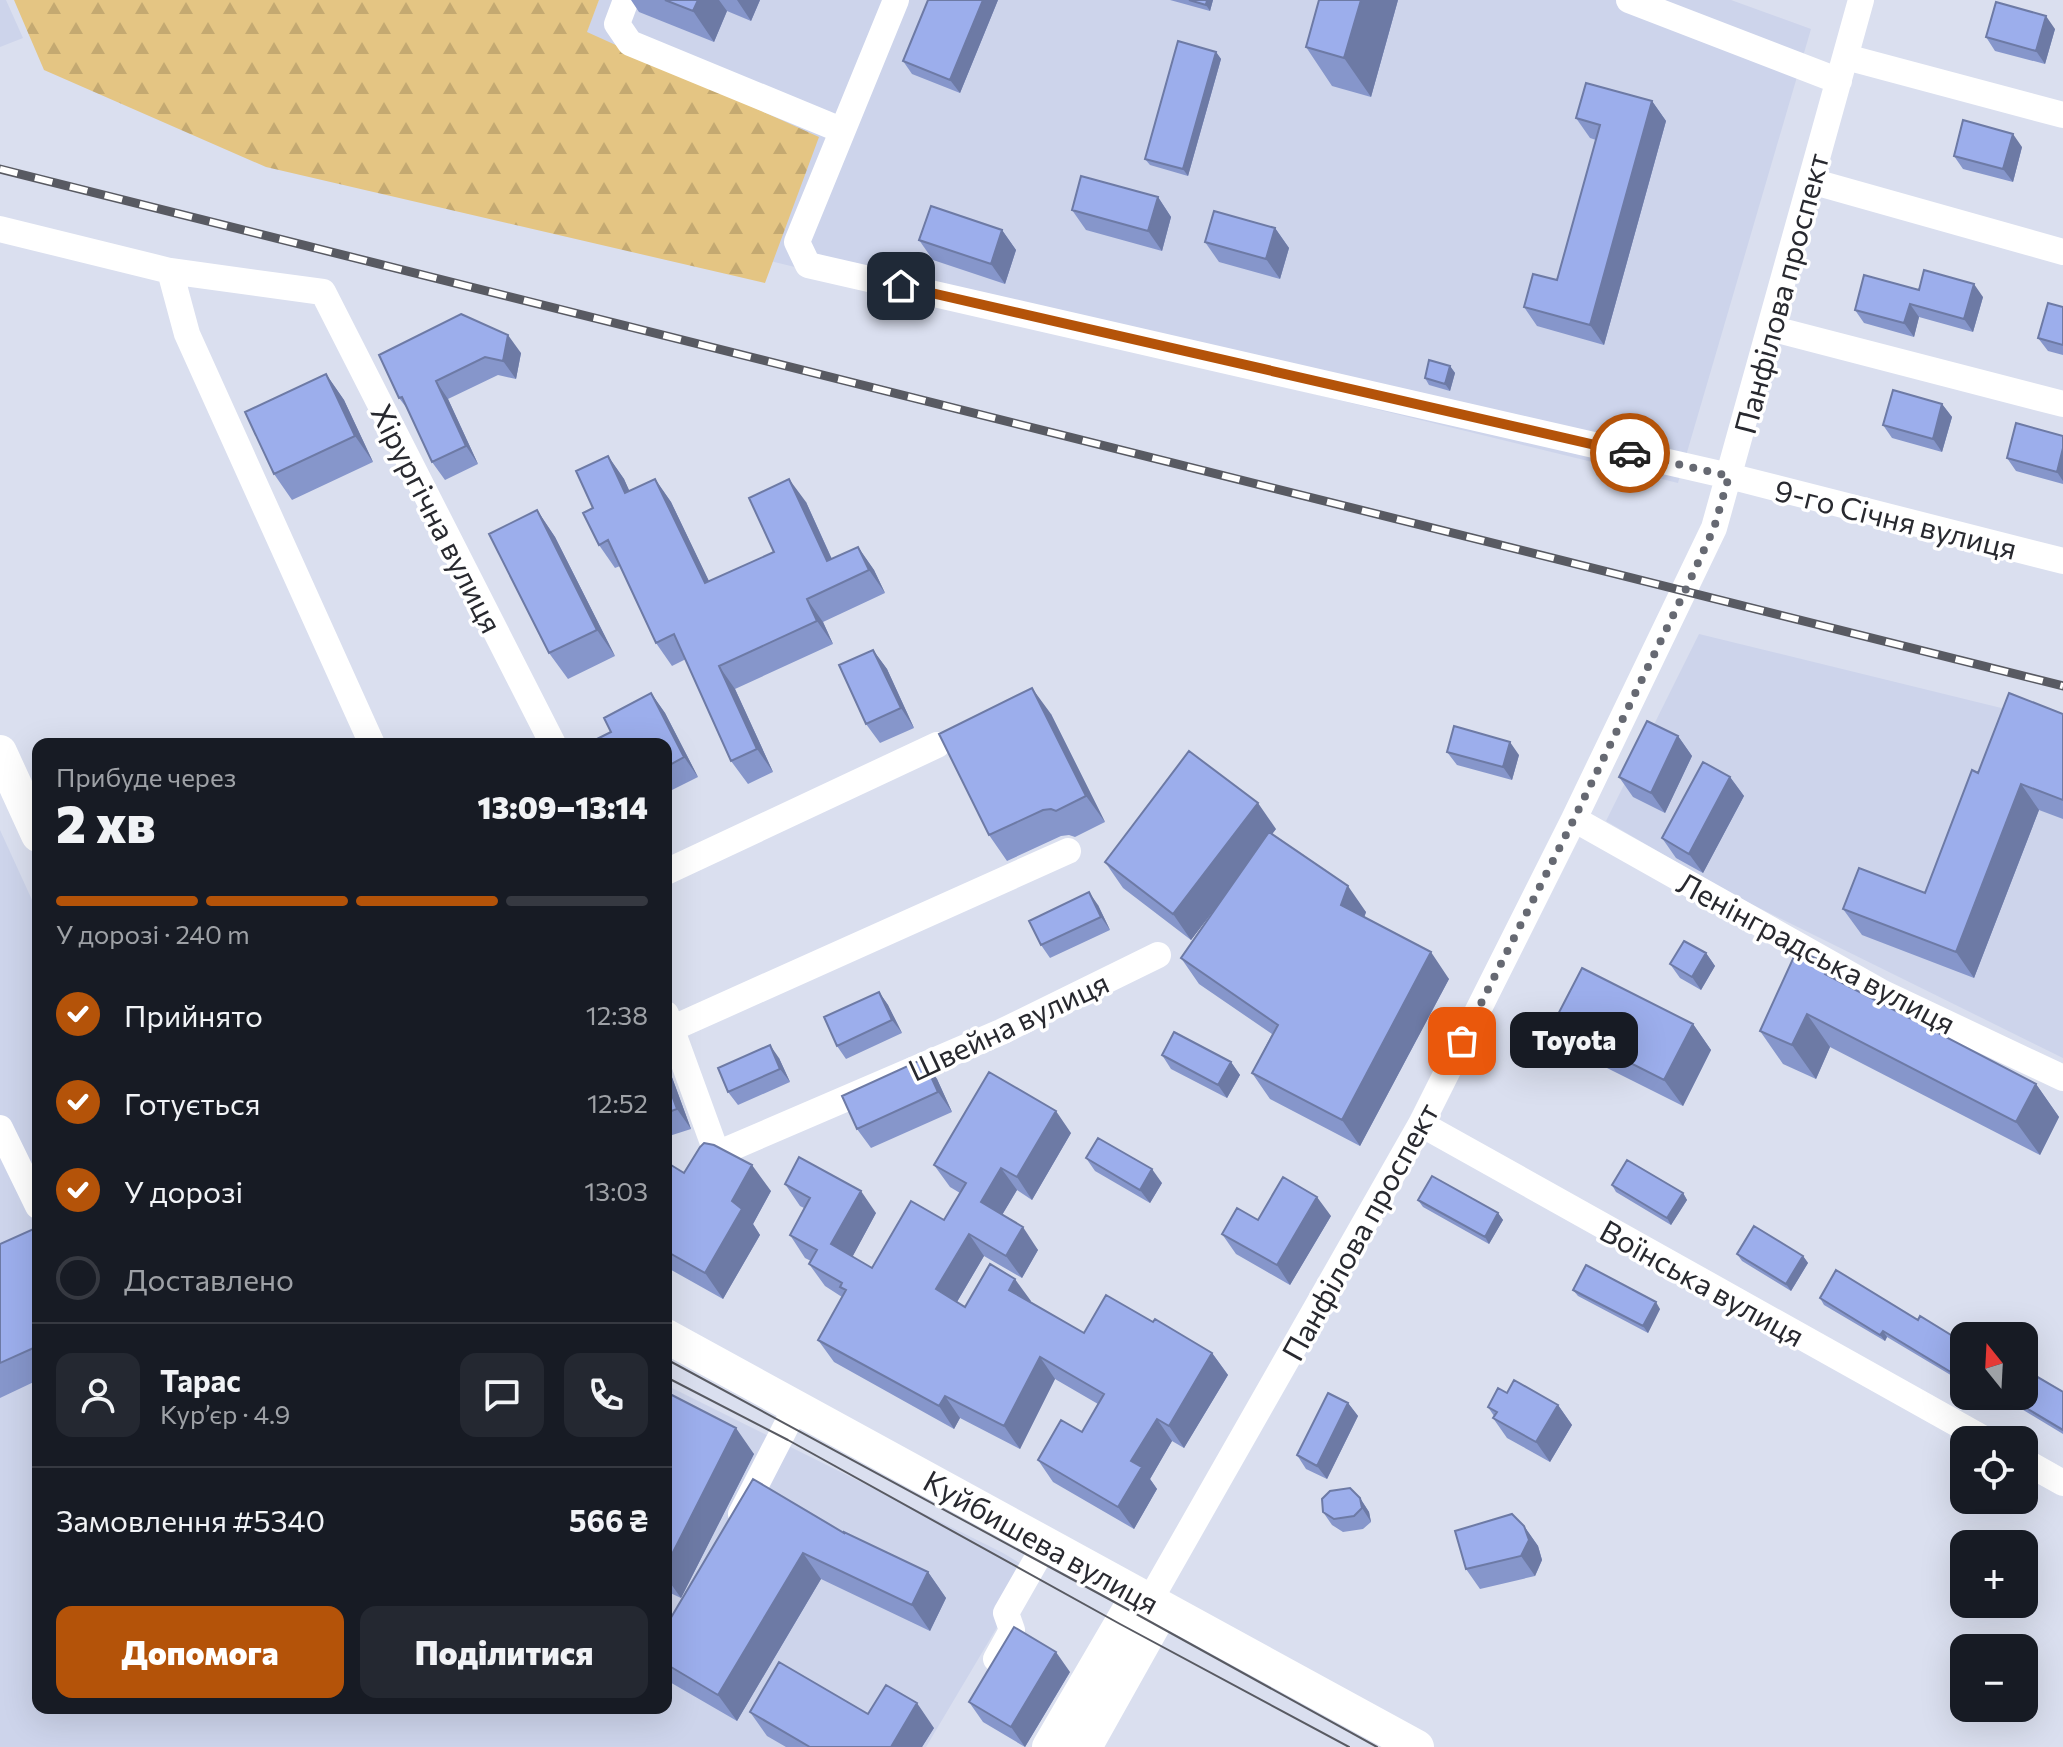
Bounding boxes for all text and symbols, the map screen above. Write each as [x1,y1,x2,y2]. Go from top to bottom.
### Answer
street label: Панфілова проспект [1725,148,1835,438]
pin [867,252,935,320]
icon: home [879,264,923,308]
street label: Хірургічна вулиця [364,398,512,638]
courier [1590,413,1670,493]
icon: car [1608,431,1652,475]
street label: 9-го Січня вулиця [1771,470,2021,566]
text: Прибуде через [56,761,236,792]
text: 13:09–13:14 [478,788,648,825]
text: 2 хв [56,790,155,854]
street label: Ленінградська вулиця [1672,863,1962,1041]
text: У дорозі · 240 m [56,918,250,949]
street label: Швейна вулиця [902,962,1114,1088]
icon: check [56,992,100,1036]
text: Прийнято [124,996,263,1033]
text: 12:38 [586,999,648,1030]
pin [1428,1007,1496,1075]
callout: Toyota [1510,1013,1638,1069]
icon: bag [1440,1019,1484,1063]
text: Toyota [1532,1024,1616,1055]
icon: check [56,1080,100,1124]
text: Готується [124,1084,261,1121]
text: 12:52 [587,1087,648,1118]
street label: Панфілова проспект [1273,1096,1445,1366]
icon: check [56,1168,100,1212]
text: У дорозі [124,1172,243,1209]
text: 13:03 [584,1175,648,1206]
street label: Воїнська вулиця [1594,1211,1812,1353]
text: Доставлено [124,1260,294,1297]
north arrow [1950,1322,2038,1410]
map controls [1950,1322,2038,1722]
button: person [56,1353,140,1437]
button: chat [460,1353,544,1437]
button: phone [564,1353,648,1437]
text: Тарас [160,1361,241,1398]
text: Кур’єр · 4.9 [160,1398,290,1429]
button: locate [1950,1426,2038,1514]
street label: Куйбишева вулиця [918,1461,1166,1621]
text: Замовлення #5340 [56,1501,325,1538]
text: 566 ₴ [569,1501,648,1538]
button: + [1950,1530,2038,1618]
button: Допомога [56,1606,344,1698]
button: Поділитися [360,1606,648,1698]
button: − [1950,1634,2038,1722]

